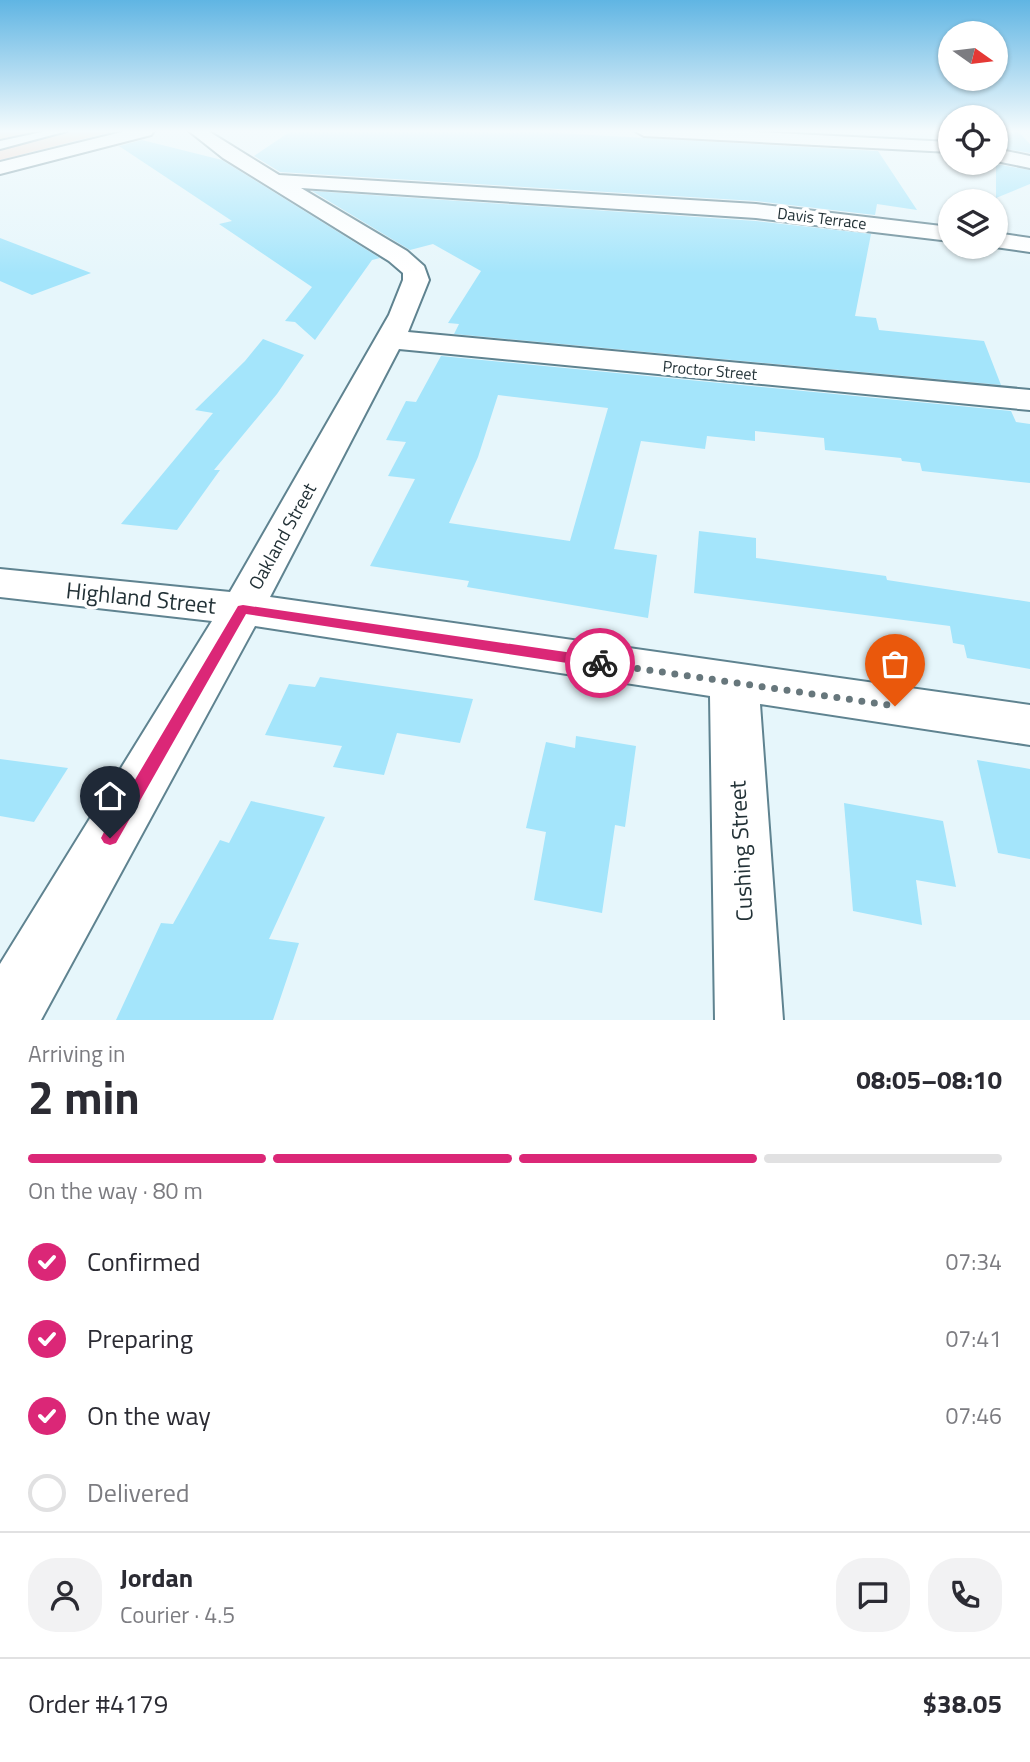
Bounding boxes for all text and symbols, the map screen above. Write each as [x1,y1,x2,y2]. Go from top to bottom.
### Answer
north arrow [938,21,1008,91]
map controls [938,21,1008,259]
button: locate [938,105,1008,175]
button: layers [938,189,1008,259]
street label: Davis Terrace [776,201,868,235]
street label: Proctor Street [662,354,759,386]
street label: Oakland Street [240,477,323,595]
street label: Highland Street [64,572,218,623]
courier [565,628,635,698]
pin [865,634,925,706]
icon: bike [581,644,619,682]
icon: bag [876,645,914,683]
pin [80,766,140,838]
icon: home [91,777,129,815]
street label: Cushing Street [719,780,762,922]
text: Arriving in [28,1036,125,1071]
text: 08:05–08:10 [856,1060,1002,1099]
text: 2 min [28,1062,140,1132]
text: On the way · 80 m [28,1173,203,1208]
text: Confirmed [87,1242,201,1281]
icon: check [28,1243,66,1281]
text: 07:34 [945,1244,1002,1279]
text: Preparing [87,1319,193,1358]
icon: check [28,1320,66,1358]
text: 07:41 [945,1321,1002,1356]
text: On the way [87,1396,211,1435]
icon: check [28,1397,66,1435]
text: 07:46 [945,1398,1002,1433]
text: Delivered [87,1473,190,1512]
button: person [28,1558,102,1632]
text: Jordan [120,1558,193,1597]
button: chat [836,1558,910,1632]
button: phone [928,1558,1002,1632]
text: Courier · 4.5 [120,1597,235,1632]
text: Order #4179 [28,1684,168,1723]
text: $38.05 [923,1684,1002,1723]

